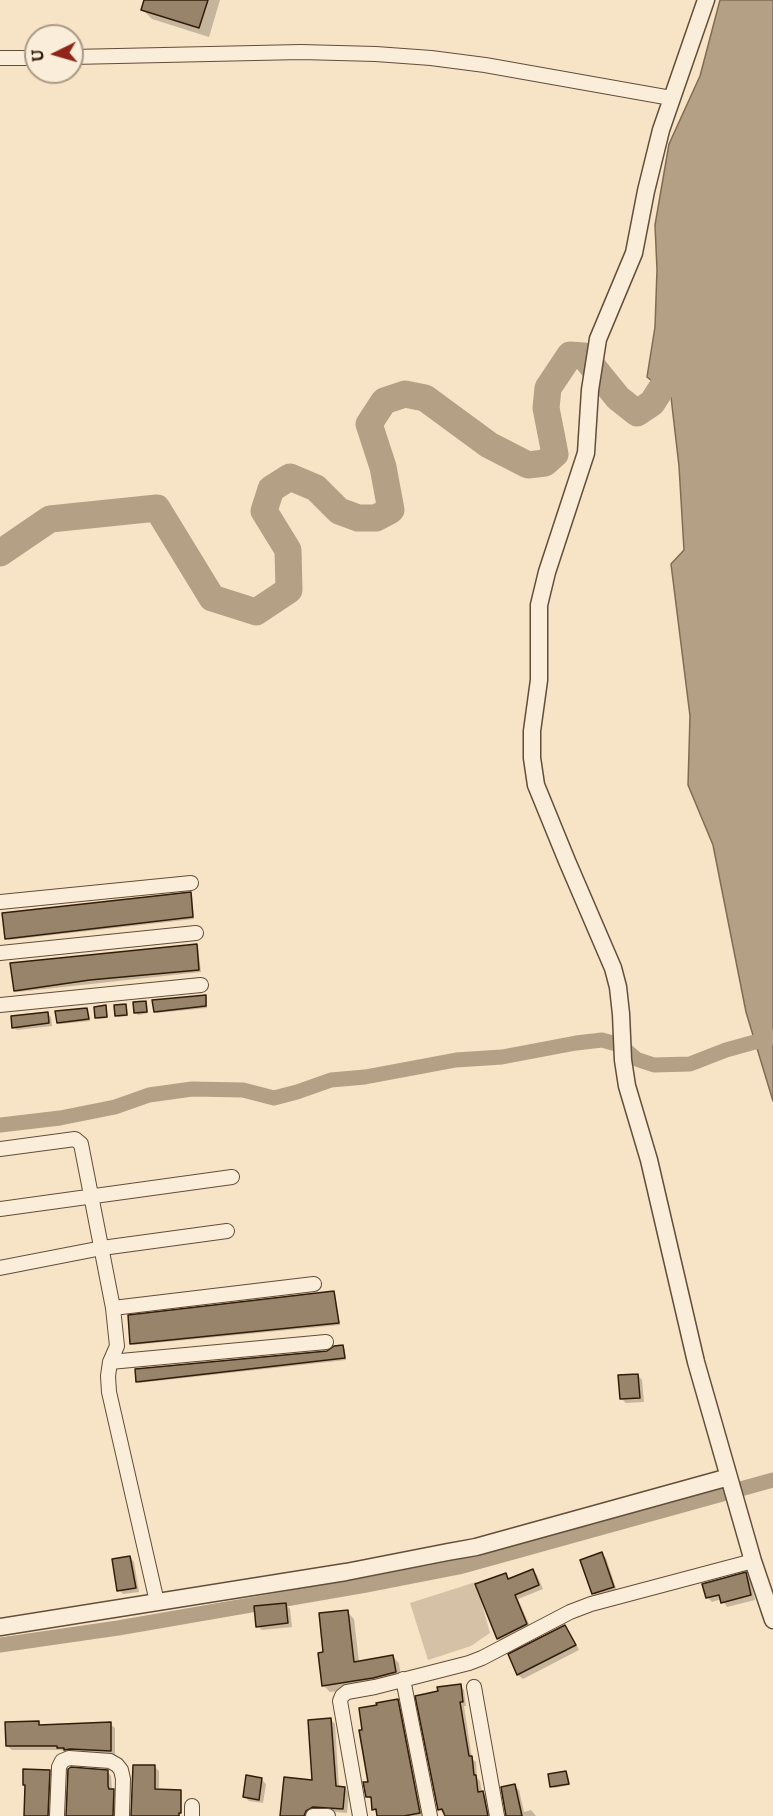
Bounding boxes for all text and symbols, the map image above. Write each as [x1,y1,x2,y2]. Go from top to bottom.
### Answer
north arrow [24,24,84,84]
text: U [28,48,49,62]

